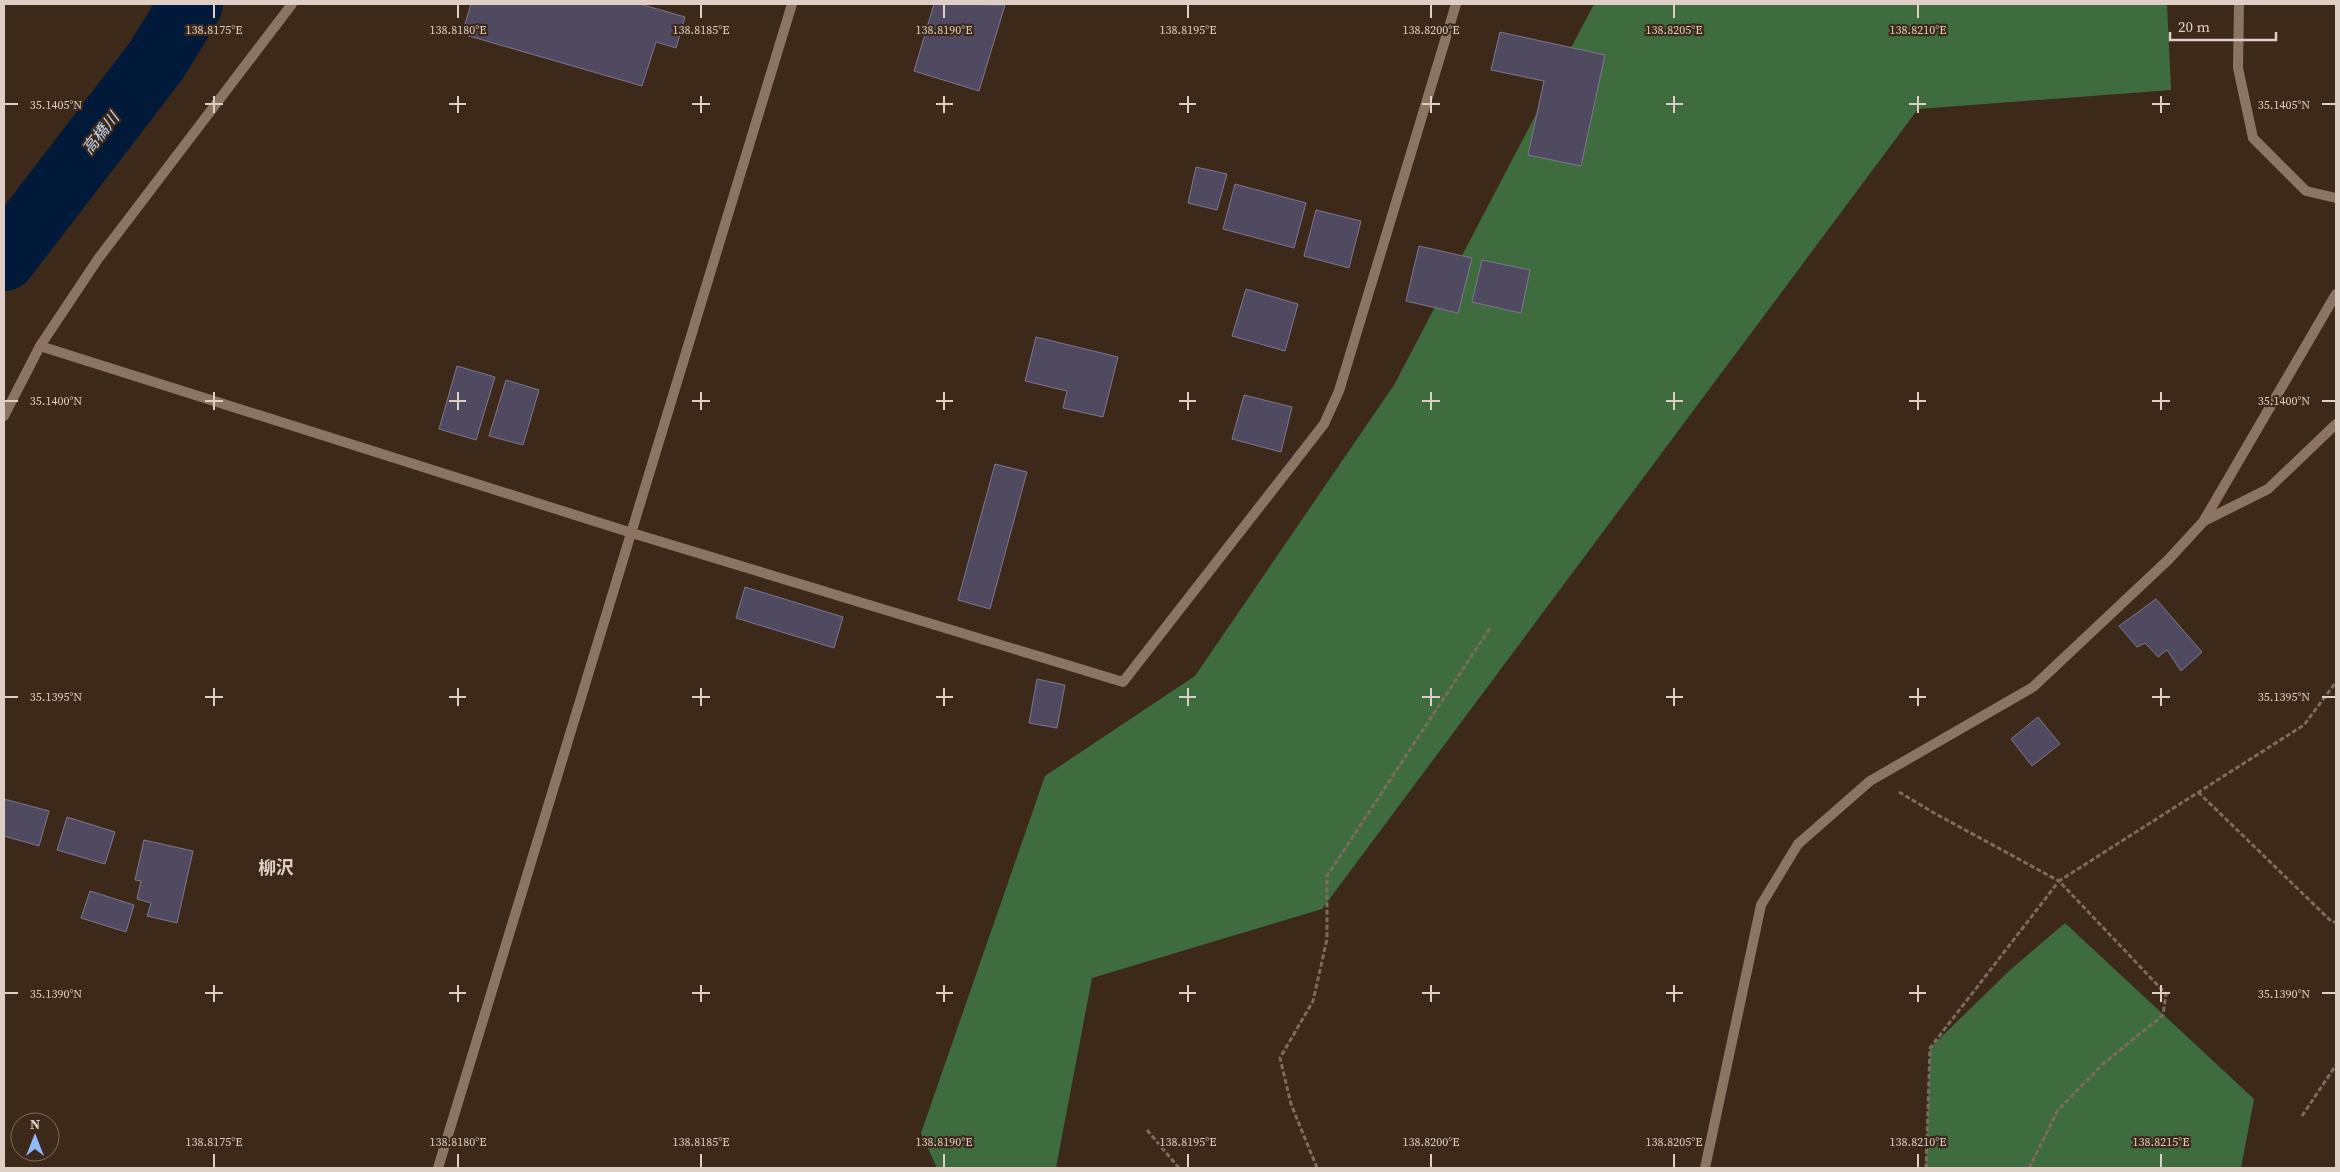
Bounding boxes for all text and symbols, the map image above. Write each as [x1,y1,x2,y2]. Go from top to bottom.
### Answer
scale bar [2170,10,2276,42]
text: 20 m [2178,16,2210,37]
text: 138.8175°E [186,22,242,38]
text: 138.8180°E [430,22,486,38]
text: 138.8185°E [673,22,729,38]
text: 138.8190°E [916,22,972,38]
text: 138.8195°E [1160,22,1216,38]
text: 138.8200°E [1403,22,1459,38]
text: 138.8205°E [1646,22,1702,38]
text: 138.8210°E [1890,22,1946,38]
text: 35.1405°N [30,97,82,113]
text: 35.1405°N [2258,97,2310,113]
water label: 高橋川 [77,106,125,159]
text: 35.1400°N [30,393,82,409]
text: 35.1400°N [2258,393,2310,409]
text: 35.1395°N [30,689,82,705]
text: 35.1395°N [2258,689,2310,705]
district label: 柳沢 [258,855,294,880]
text: 35.1390°N [30,986,82,1002]
text: 35.1390°N [2258,986,2310,1002]
north arrow [10,1112,60,1162]
text: N [30,1114,40,1134]
text: 138.8175°E [186,1134,242,1150]
text: 138.8180°E [430,1134,486,1150]
text: 138.8185°E [673,1134,729,1150]
text: 138.8190°E [916,1134,972,1150]
text: 138.8195°E [1160,1134,1216,1150]
text: 138.8200°E [1403,1134,1459,1150]
text: 138.8205°E [1646,1134,1702,1150]
text: 138.8210°E [1890,1134,1946,1150]
text: 138.8215°E [2133,1134,2189,1150]

